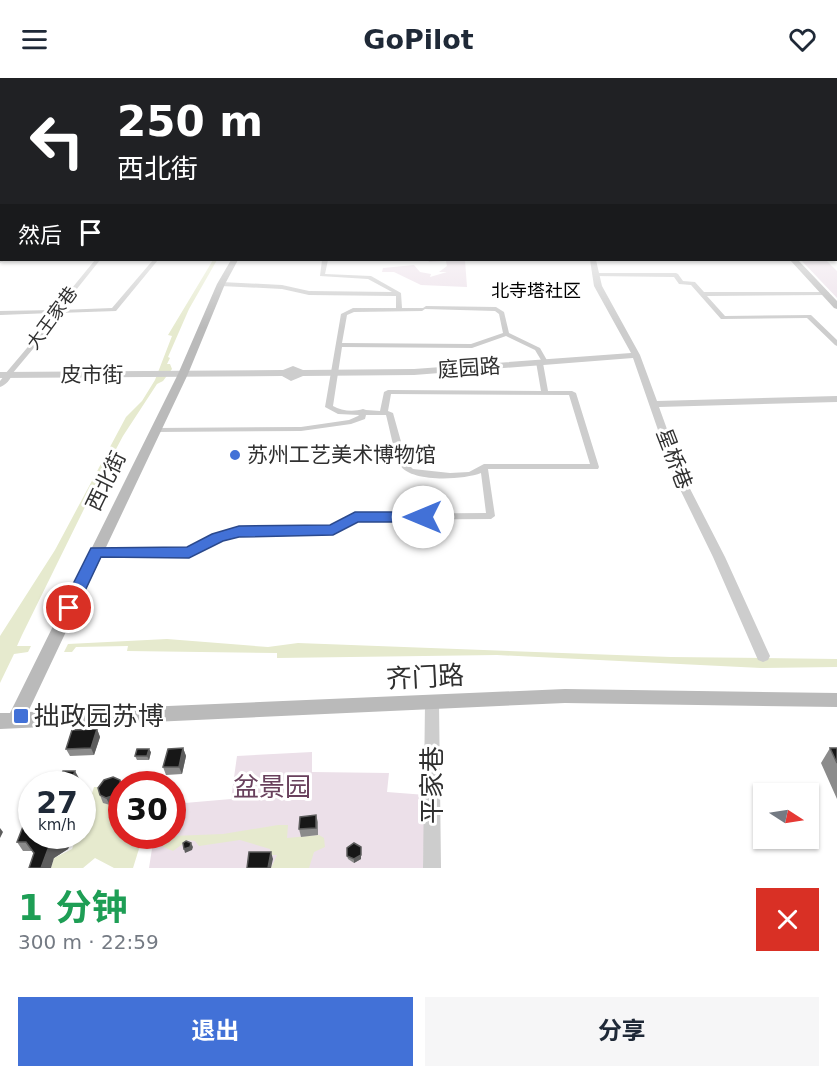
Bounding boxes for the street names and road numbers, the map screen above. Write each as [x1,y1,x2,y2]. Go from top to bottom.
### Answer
street label: 大王家巷 [22,282,81,353]
street label: 庭园路 [437,354,501,382]
street label: 皮市街 [61,363,124,387]
street label: 星桥巷 [652,425,696,493]
street label: 西北街 [81,447,131,515]
street label: 齐门路 [385,660,465,694]
street label: 平家巷 [417,746,447,824]

